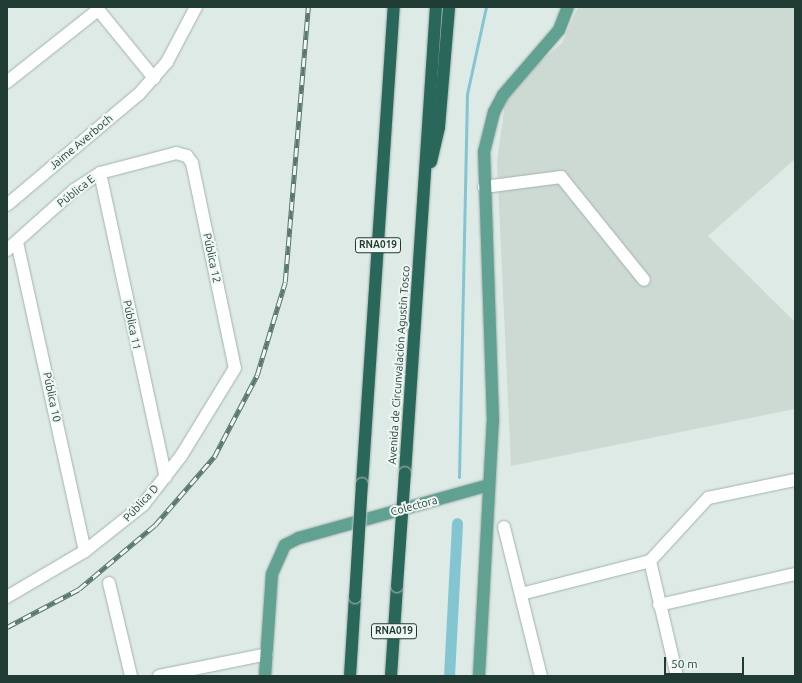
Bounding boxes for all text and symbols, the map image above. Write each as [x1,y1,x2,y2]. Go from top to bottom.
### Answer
street label: Jaime Averboch [47,112,115,172]
street label: Pública E [54,172,98,210]
street label: Pública 12 [200,232,224,284]
road number: RNA019 [355,237,401,253]
street label: Avenida de Circunvalación Agustín Tosco [385,265,413,465]
street label: Pública 11 [120,299,144,351]
street label: Pública 10 [40,371,64,423]
street label: Pública D [121,482,161,524]
street label: Colectora [389,493,439,519]
road number: RNA019 [371,623,417,639]
scale bar [666,649,746,675]
text: 50 m [671,657,698,670]

